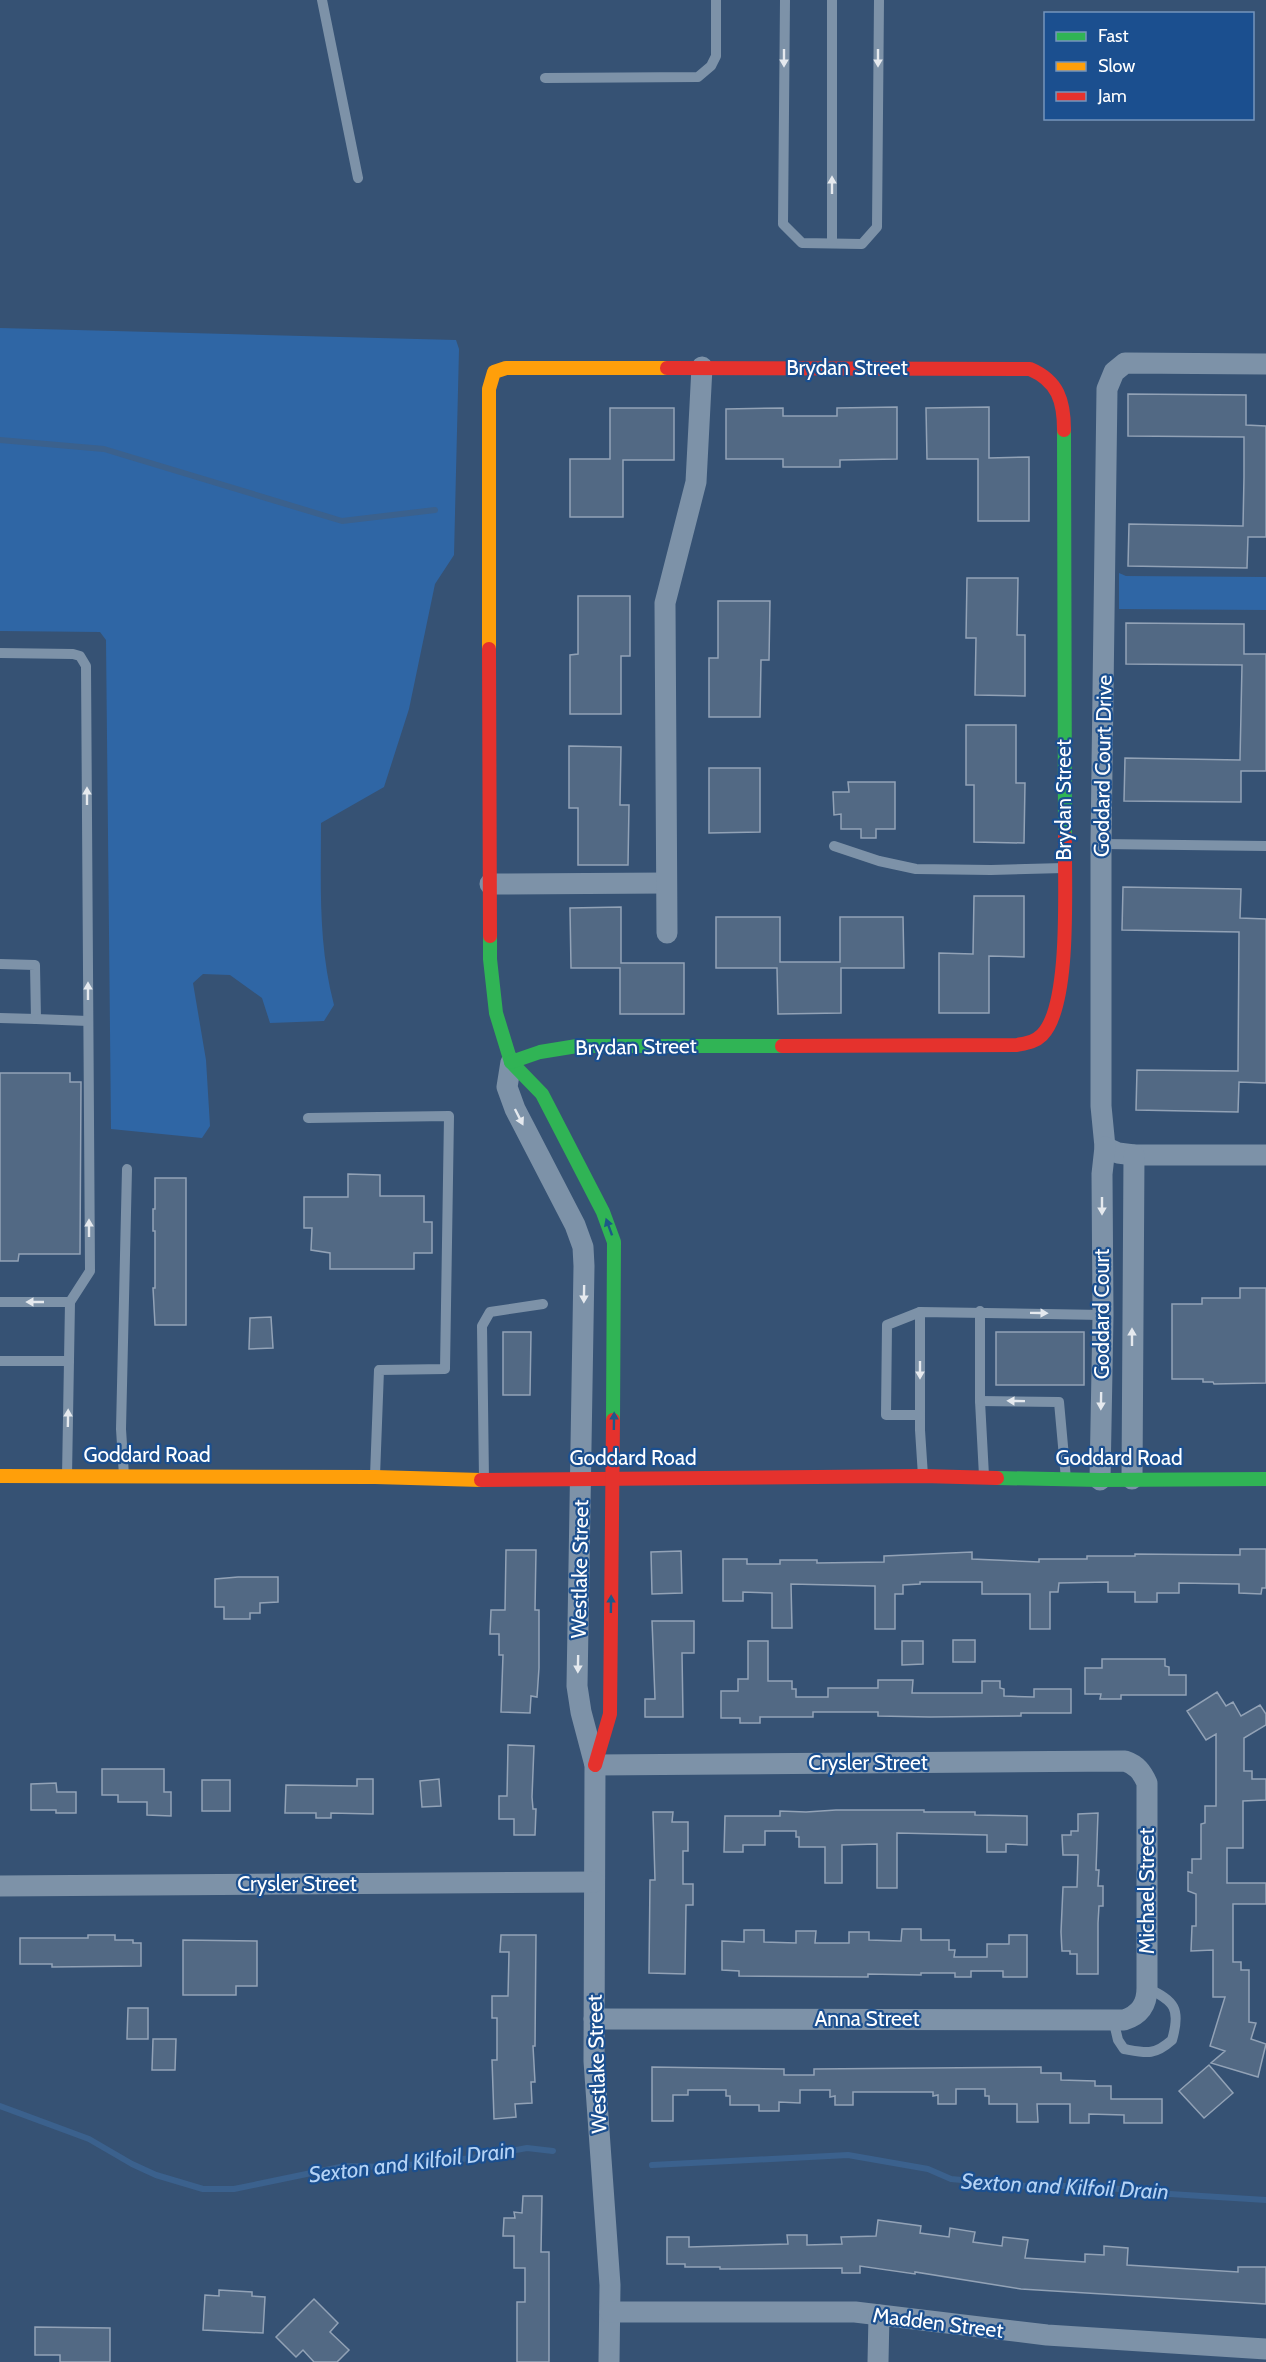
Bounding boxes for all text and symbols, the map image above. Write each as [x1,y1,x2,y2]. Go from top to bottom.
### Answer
legend [1044,12,1254,120]
text: Fast [1098,25,1129,47]
one-way arrow [779,49,789,68]
one-way arrow [873,49,883,68]
text: Slow [1098,55,1135,77]
text: Jam [1097,85,1127,107]
one-way arrow [827,175,837,194]
street label: Brydan Street [786,355,908,380]
street label: Goddard Court Drive [1088,674,1117,857]
street label: Brydan Street [1051,739,1076,861]
one-way arrow [82,787,91,806]
one-way arrow [83,982,93,1001]
street label: Brydan Street [575,1033,697,1060]
one-way arrow [514,1109,524,1126]
one-way arrow [1097,1196,1107,1215]
one-way arrow [603,1218,613,1236]
one-way arrow [84,1219,94,1238]
street label: Goddard Court [1089,1249,1114,1379]
one-way arrow [579,1284,589,1303]
one-way arrow [25,1297,44,1307]
one-way arrow [1029,1308,1048,1317]
one-way arrow [1127,1327,1137,1346]
one-way arrow [915,1361,925,1380]
one-way arrow [1096,1391,1106,1410]
one-way arrow [1006,1396,1025,1406]
one-way arrow [63,1408,73,1427]
one-way arrow [609,1412,619,1431]
street label: Goddard Road [83,1442,211,1467]
street label: Goddard Road [569,1445,697,1470]
street label: Goddard Road [1055,1445,1183,1470]
street label: Westlake Street [566,1499,593,1639]
one-way arrow [606,1595,615,1614]
one-way arrow [573,1654,583,1673]
street label: Crysler Street [808,1750,928,1775]
street label: Michael Street [1134,1828,1159,1954]
street label: Crysler Street [237,1871,357,1896]
street label: Westlake Street [582,1994,611,2134]
street label: Anna Street [814,2006,920,2031]
water label: Sexton and Kilfoil Drain [307,2136,517,2189]
water label: Sexton and Kilfoil Drain [960,2168,1169,2205]
street label: Madden Street [871,2302,1005,2343]

